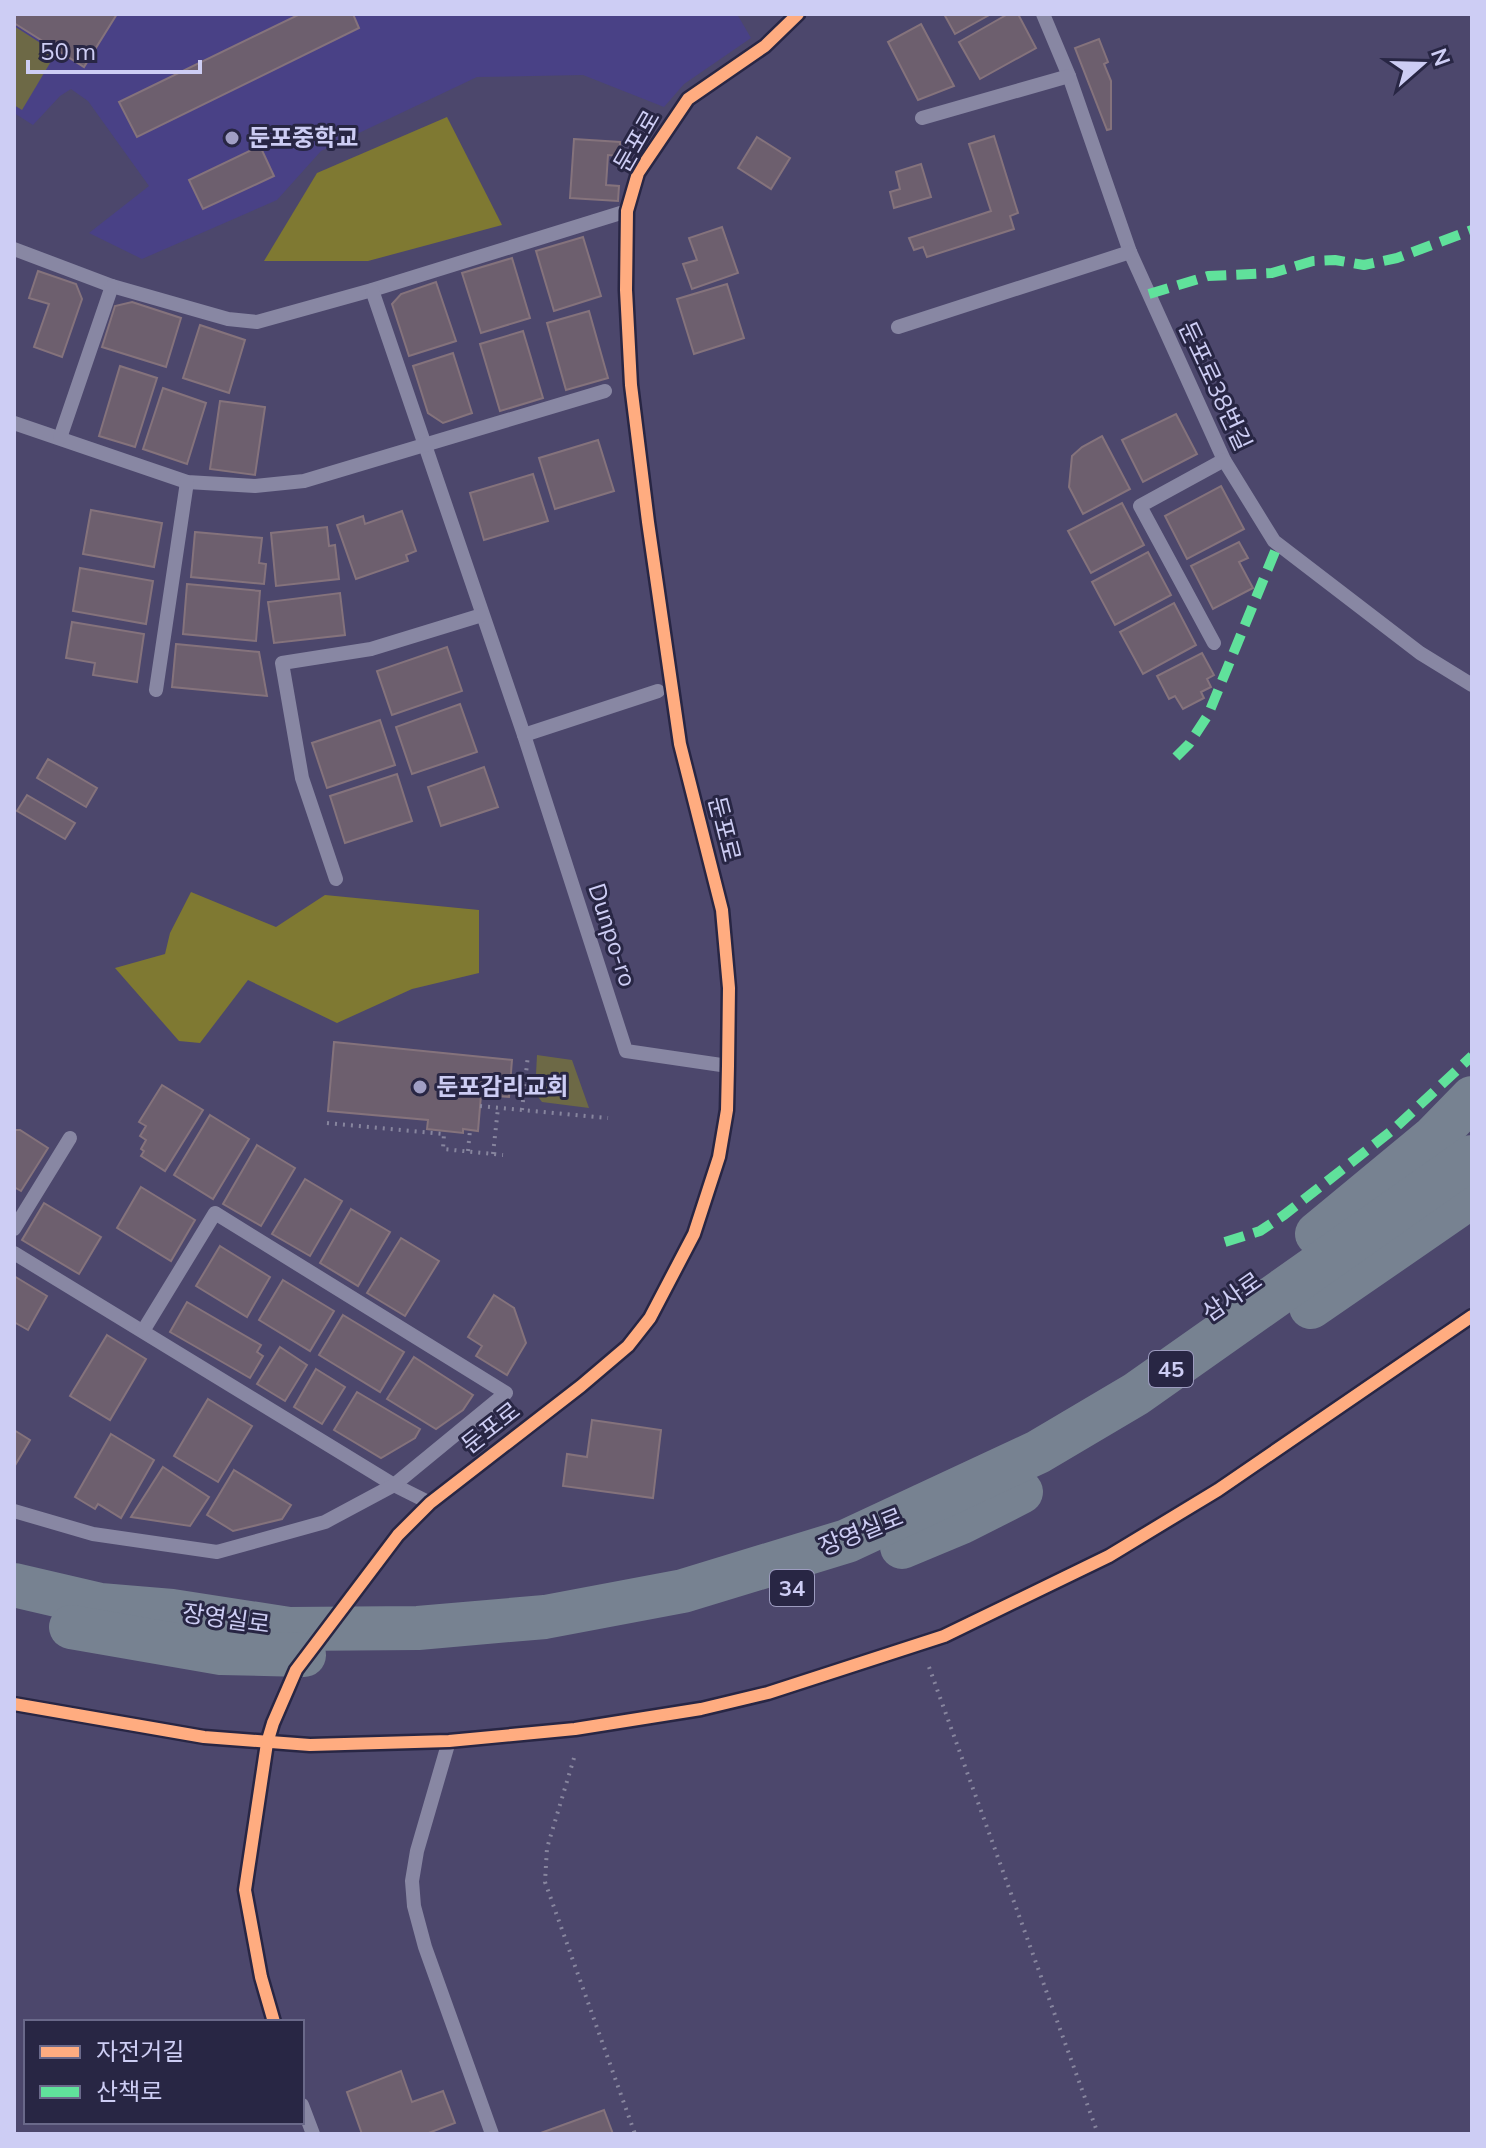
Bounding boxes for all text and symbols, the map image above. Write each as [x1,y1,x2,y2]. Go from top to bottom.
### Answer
scale bar [28,24,200,74]
north arrow [1382,24,1462,104]
text: 50 m [40,36,96,66]
text: N [1425,45,1457,70]
street label: 둔포로 [607,104,666,177]
place label: 둔포중학교 [248,122,358,152]
marker: 둔포중학교 [223,129,241,147]
street label: 둔포로38번길 [1173,316,1259,455]
street label: 둔포로 [702,793,748,865]
street label: Dunpo-ro [582,879,644,990]
place label: 둔포감리교회 [436,1071,568,1101]
marker: 둔포감리교회 [411,1078,429,1096]
street label: 삼사로 [1196,1265,1267,1327]
road number: 45 [1149,1351,1193,1387]
street label: 둔포로 [455,1395,526,1459]
street label: 장영실로 [814,1501,907,1562]
road number: 34 [770,1570,814,1606]
street label: 장영실로 [180,1597,272,1639]
legend [24,2020,304,2124]
text: 자전거길 [96,2036,184,2066]
text: 산책로 [96,2076,162,2106]

